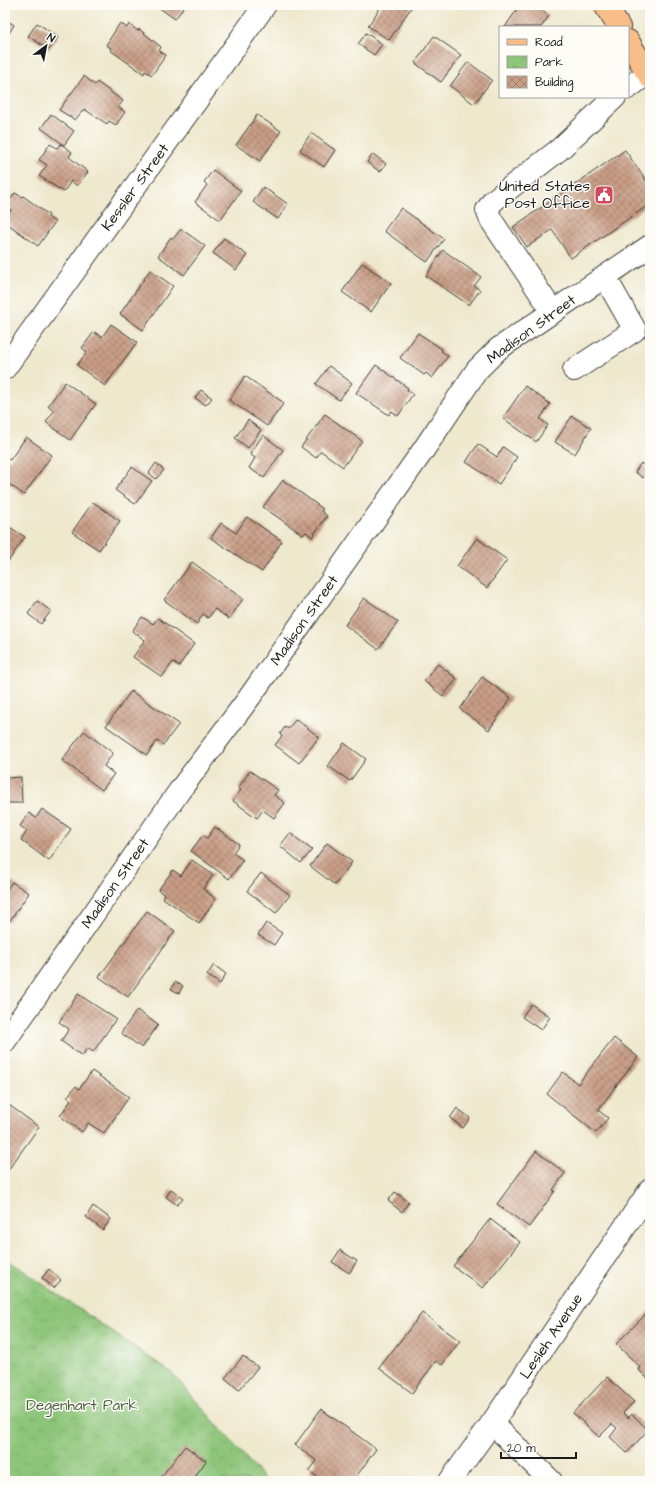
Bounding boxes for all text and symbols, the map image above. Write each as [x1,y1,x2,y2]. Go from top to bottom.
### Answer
north arrow [26,26,66,66]
legend [499,26,629,98]
text: N [44,30,58,46]
text: Road [535,34,563,51]
text: Park [535,54,563,71]
text: Building [535,74,573,92]
street label: Kessler Street [97,139,174,235]
place label: United States Post Office [499,176,590,214]
public building icon: United States Post Office [593,184,615,206]
street label: Madison Street [482,290,580,369]
street label: Madison Street [265,571,343,670]
street label: Madison Street [76,834,154,933]
street label: Lesleh Avenue [515,1290,588,1383]
park label: Degenhart Park [26,1395,138,1417]
scale bar [501,1434,576,1460]
text: 20 m [507,1440,536,1457]

